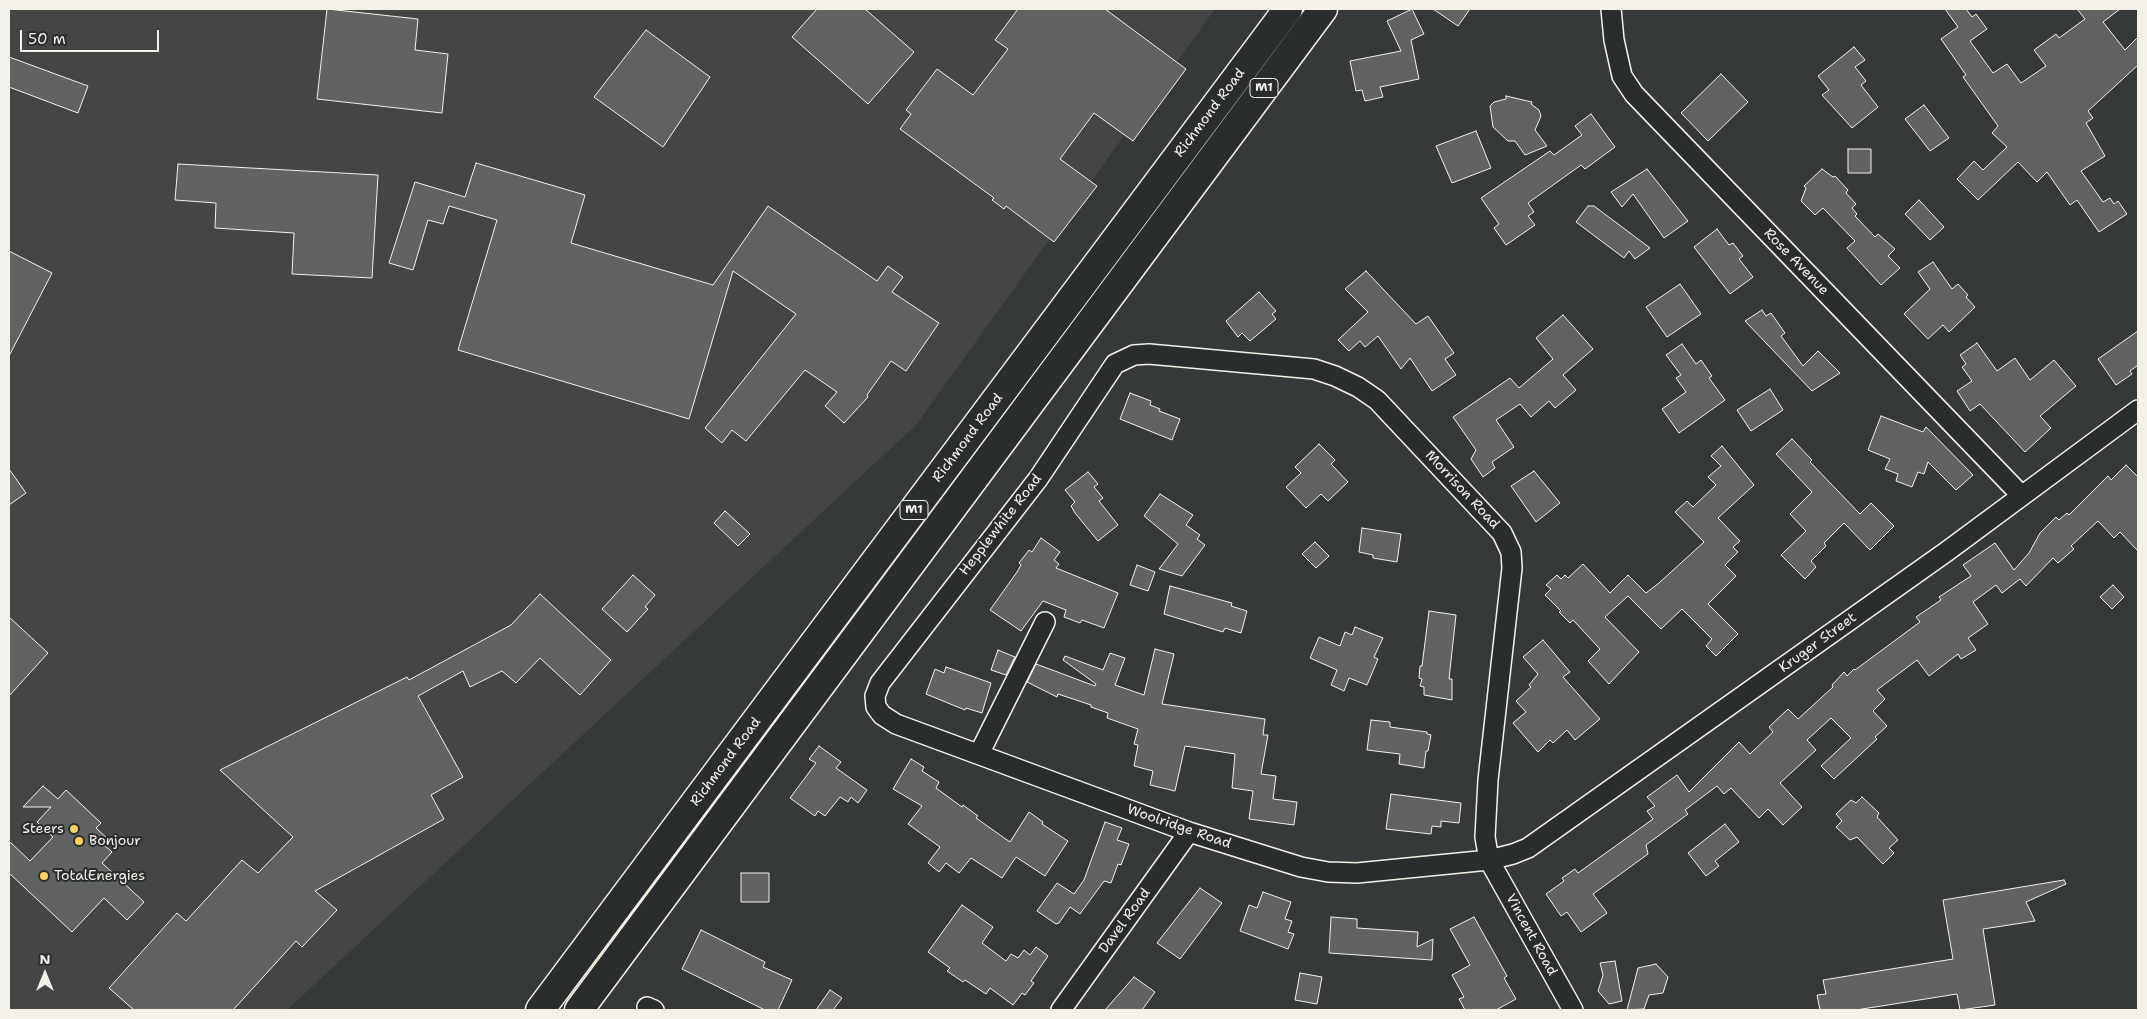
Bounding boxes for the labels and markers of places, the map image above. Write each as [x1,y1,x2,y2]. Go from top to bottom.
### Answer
place label: Steers [22,821,64,837]
marker: Steers [68,823,80,835]
place label: Bonjour [89,833,141,849]
marker: Bonjour [73,835,85,847]
place label: TotalEnergies [54,868,145,884]
marker: TotalEnergies [38,870,50,882]

